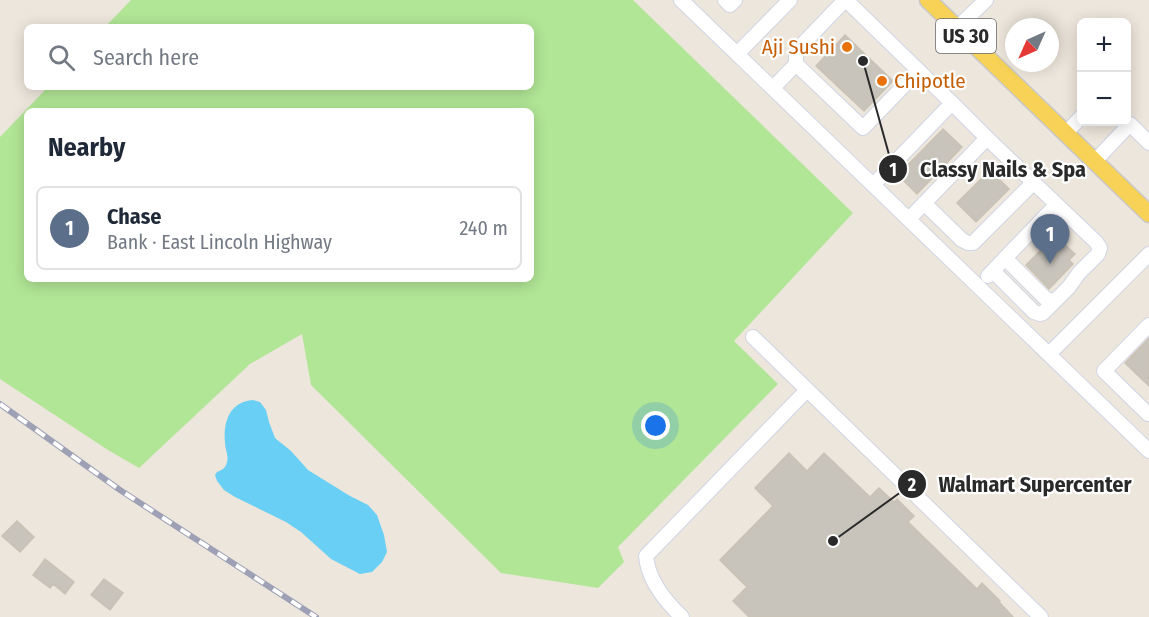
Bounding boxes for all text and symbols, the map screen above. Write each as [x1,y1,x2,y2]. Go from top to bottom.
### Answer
north arrow [1005,18,1059,72]
map controls [1077,18,1131,126]
button: + [1077,18,1131,72]
road number: US 30 [936,19,996,53]
search box [24,24,534,90]
place label: Aji Sushi [762,34,835,60]
marker: Aji Sushi [840,40,854,54]
icon: search [45,41,78,74]
text: Search here [93,44,199,71]
place label: Chipotle [894,68,966,94]
button: − [1077,72,1131,126]
marker: Chipotle [875,74,889,88]
text: Nearby [48,132,125,163]
callout: Classy Nails & Spa [878,149,1098,189]
text: Classy Nails & Spa [920,156,1086,183]
text: 1 [889,159,897,181]
text: Chase [107,203,161,230]
pin: 1 [1030,214,1070,264]
text: 1 [65,216,74,240]
text: 240 m [459,216,508,240]
text: Bank · East Lincoln Highway [107,230,332,254]
your location [641,411,670,440]
callout: Walmart Supercenter [897,464,1144,504]
text: Walmart Supercenter [939,471,1132,498]
text: 2 [907,474,916,496]

